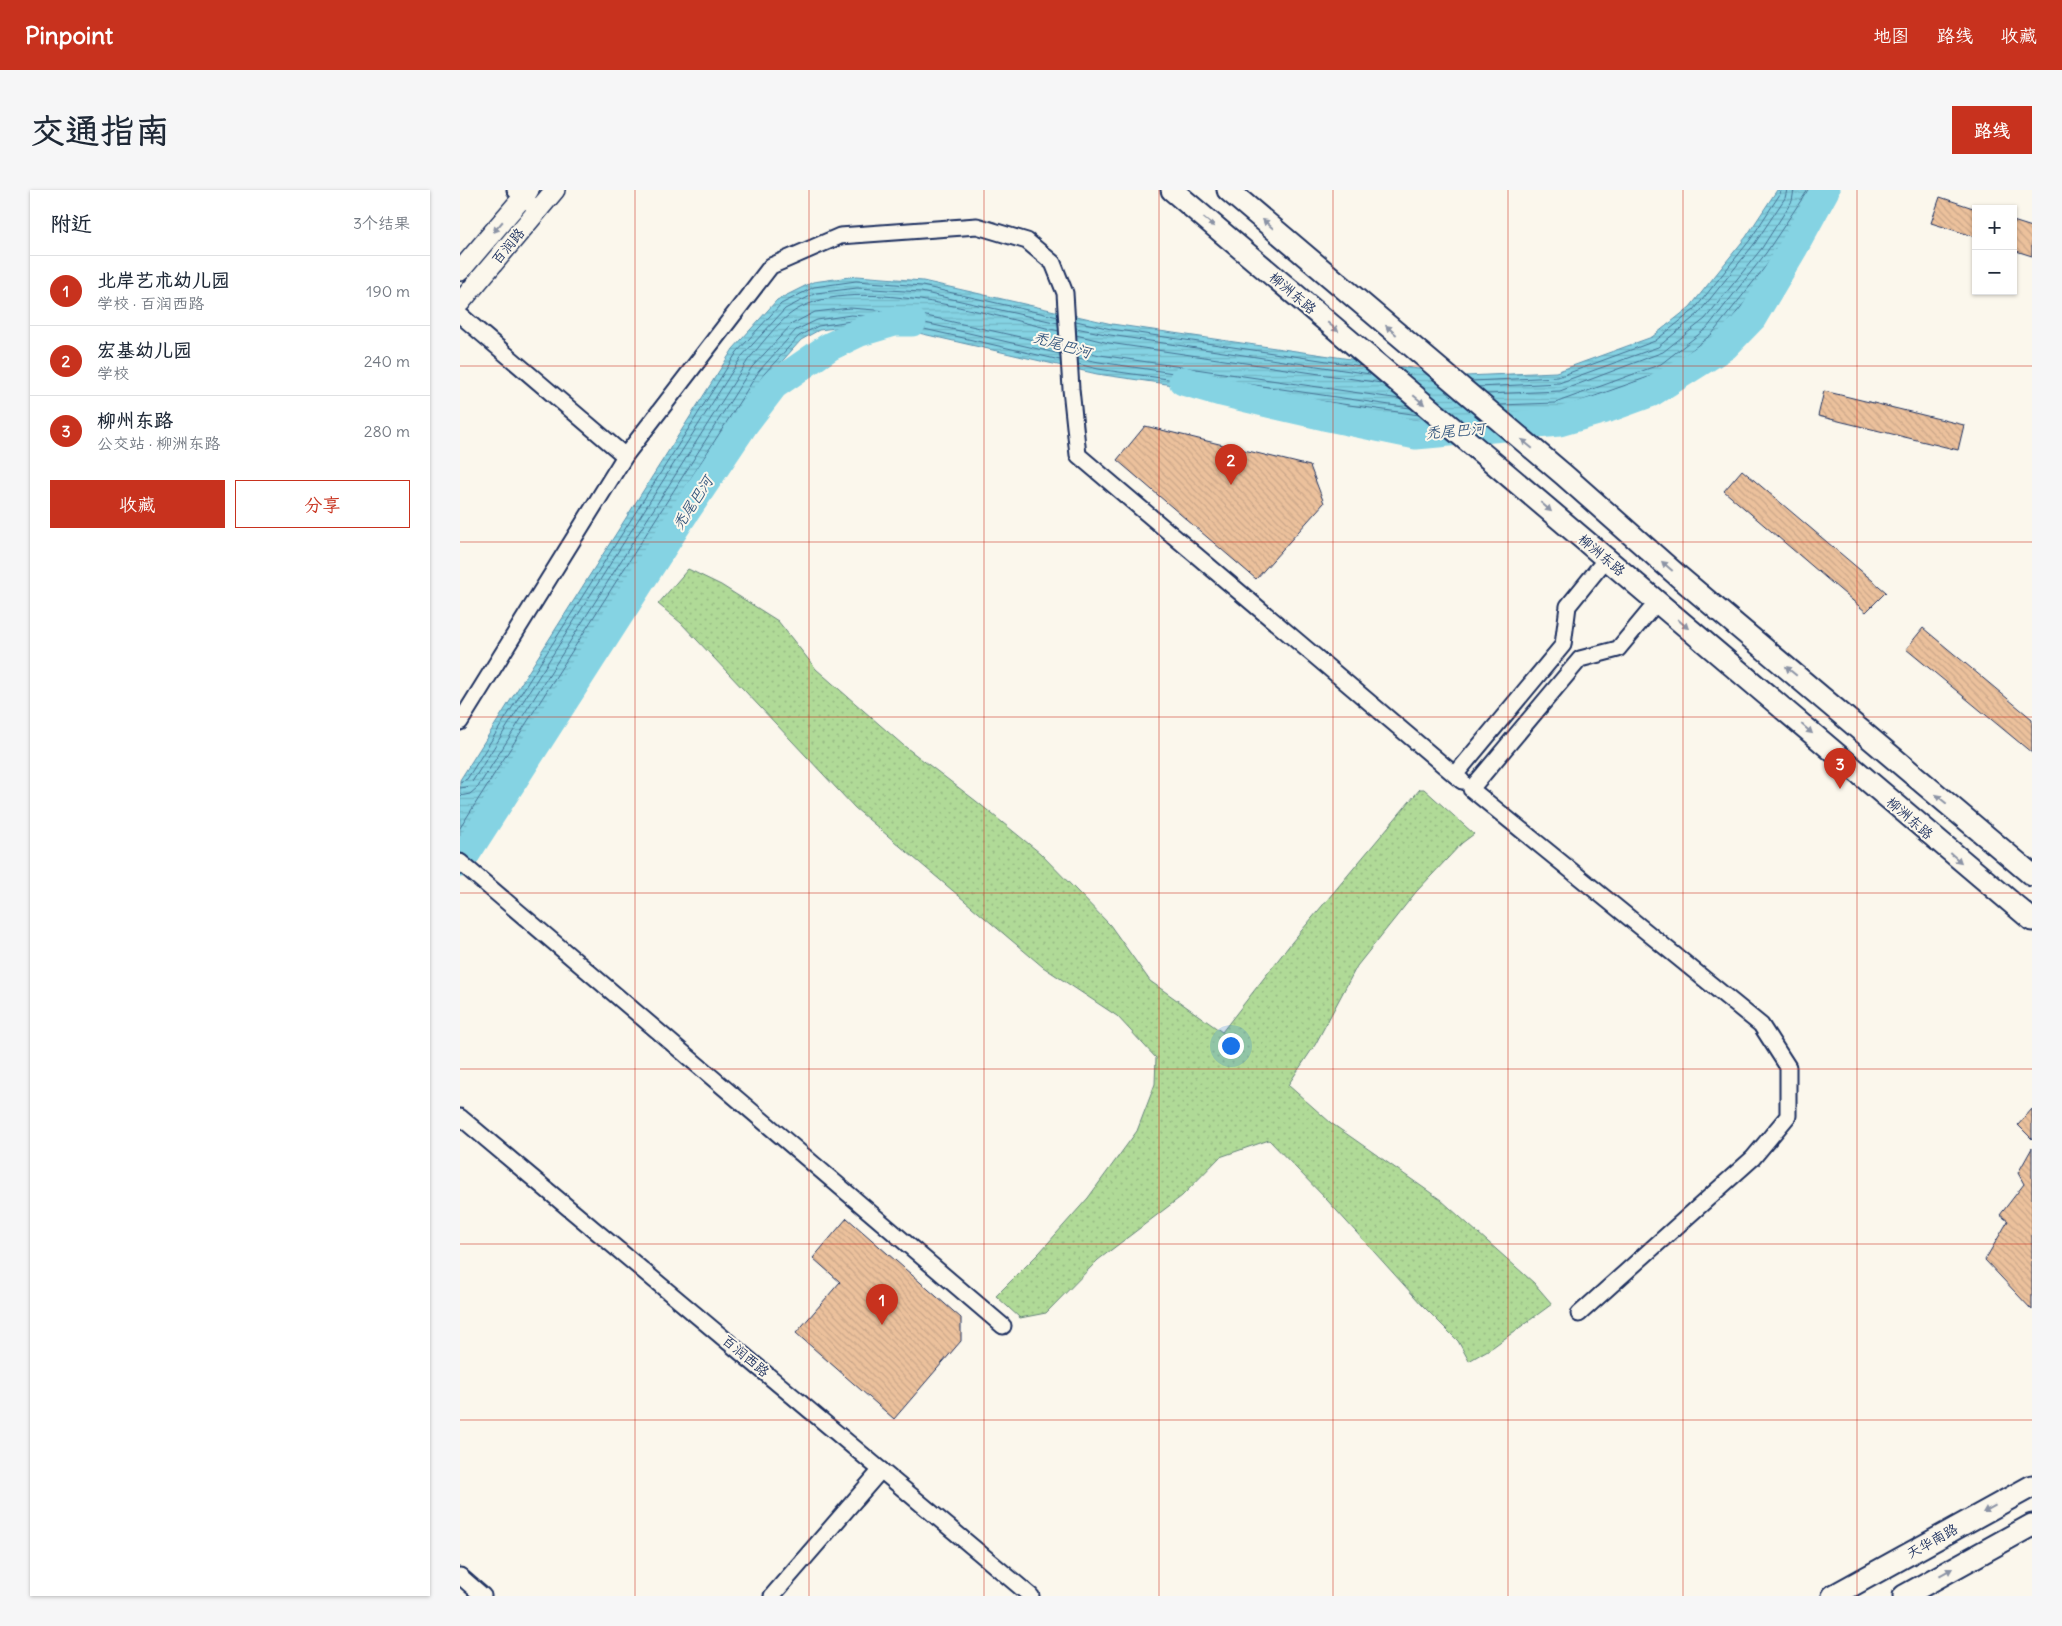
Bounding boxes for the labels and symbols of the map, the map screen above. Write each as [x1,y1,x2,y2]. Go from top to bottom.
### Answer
one-way arrow [1203,216,1216,227]
one-way arrow [1262,218,1274,230]
one-way arrow [493,221,504,233]
street label: 百润路 [488,224,528,268]
street label: 柳洲东路 [1266,268,1320,318]
one-way arrow [1326,321,1339,332]
one-way arrow [1385,324,1398,335]
water label: 秃尾巴河 [1031,327,1096,363]
one-way arrow [1413,394,1425,406]
water label: 秃尾巴河 [1424,418,1489,443]
one-way arrow [1521,439,1533,450]
pin: 2 [1215,444,1247,485]
water label: 秃尾巴河 [668,470,719,533]
one-way arrow [1540,501,1552,512]
street label: 柳洲东路 [1575,530,1629,580]
one-way arrow [1661,560,1673,572]
one-way arrow [1676,618,1689,629]
one-way arrow [1785,665,1797,677]
one-way arrow [1800,724,1813,735]
pin: 3 [1824,748,1856,789]
street label: 柳洲东路 [1883,793,1937,843]
one-way arrow [1935,793,1948,804]
one-way arrow [1950,852,1962,864]
your location [1218,1033,1244,1059]
pin: 1 [866,1284,898,1325]
street label: 百润西路 [719,1331,773,1381]
one-way arrow [1982,1505,1997,1513]
street label: 天华南路 [1903,1520,1961,1562]
one-way arrow [1940,1568,1953,1577]

